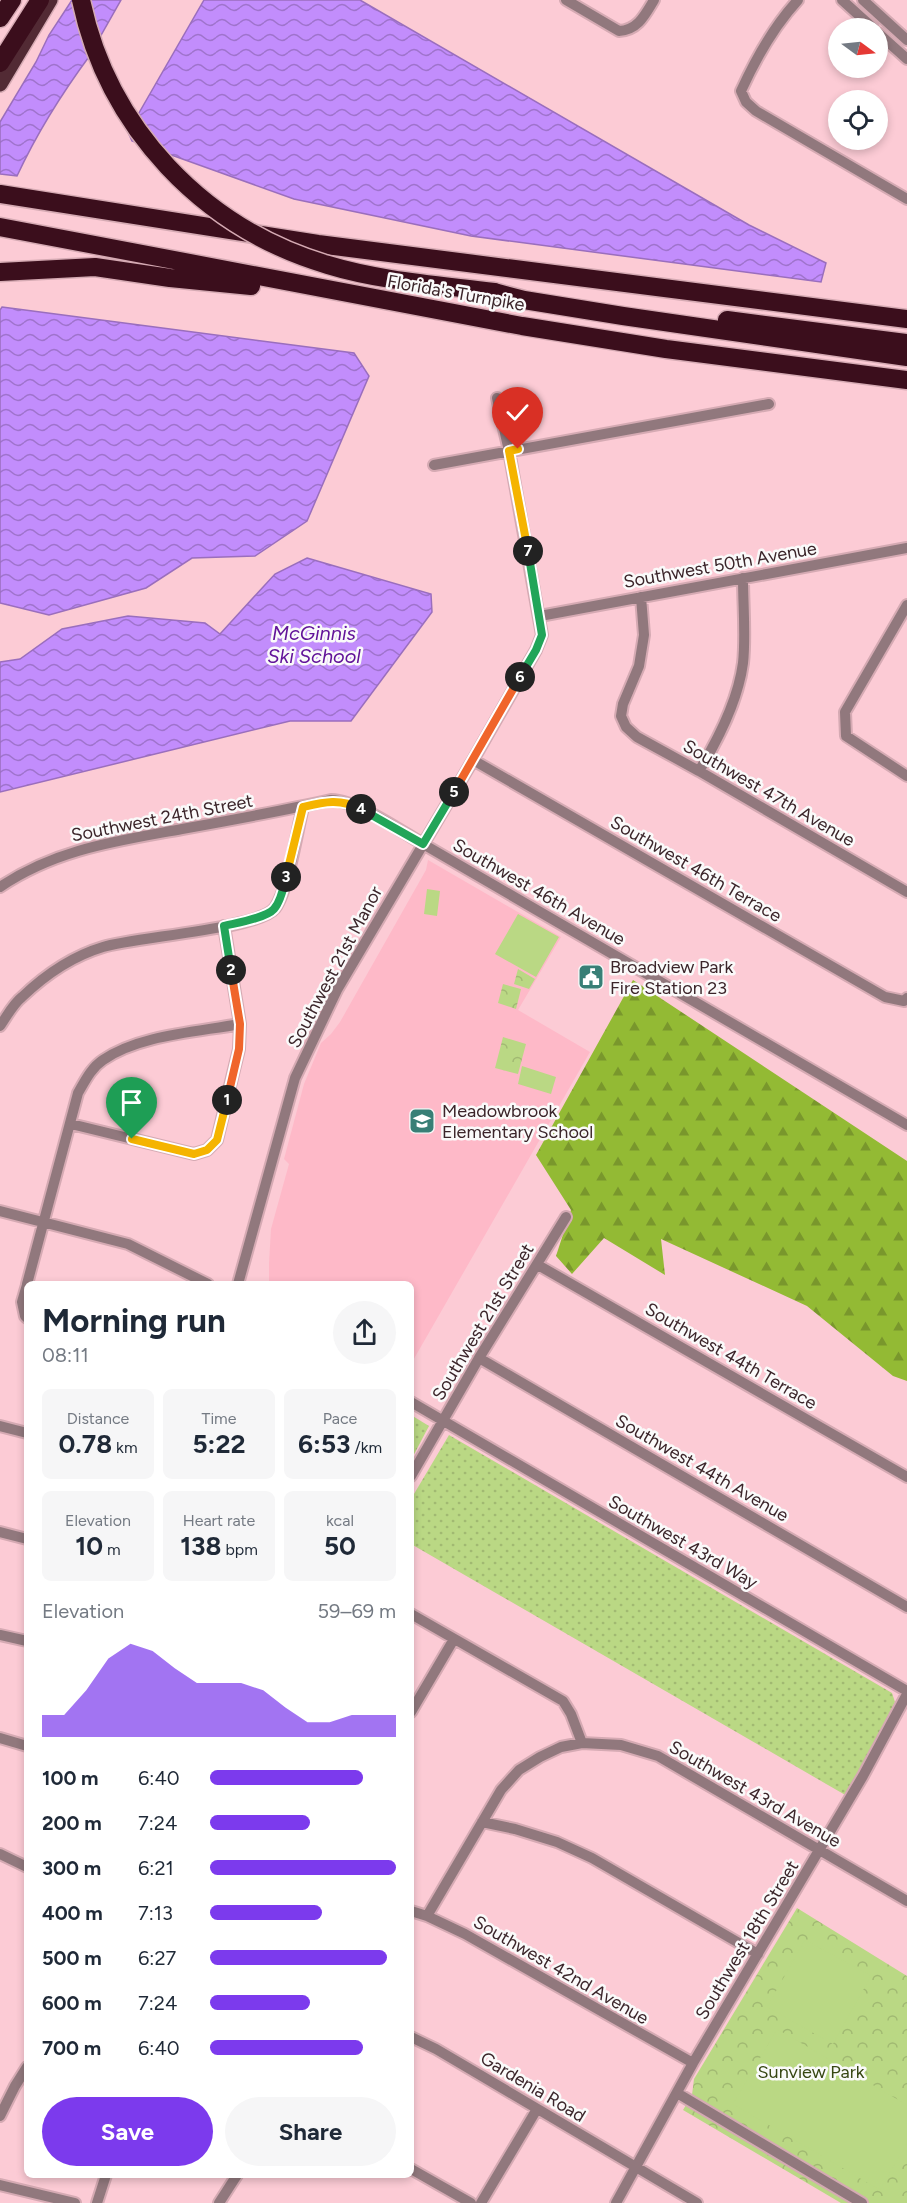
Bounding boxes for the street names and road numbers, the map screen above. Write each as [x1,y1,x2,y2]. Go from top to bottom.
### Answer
street label: Florida's Turnpike [386,270,527,316]
street label: Southwest 50th Avenue [622,537,818,593]
street label: Southwest 47th Avenue [679,735,859,851]
street label: Southwest 24th Street [69,790,255,846]
street label: Southwest 46th Terrace [607,811,786,927]
street label: Southwest 46th Avenue [449,834,629,950]
street label: Southwest 21st Manor [283,882,387,1052]
street label: Southwest 21st Street [427,1239,539,1404]
street label: Southwest 44th Terrace [641,1298,821,1414]
street label: Southwest 44th Avenue [612,1409,793,1527]
street label: Southwest 43rd Way [604,1490,762,1594]
street label: Southwest 43rd Avenue [665,1736,845,1852]
street label: Southwest 18th Street [691,1856,803,2024]
street label: Southwest 42nd Avenue [469,1911,653,2029]
street label: Gardenia Road [477,2047,589,2127]

